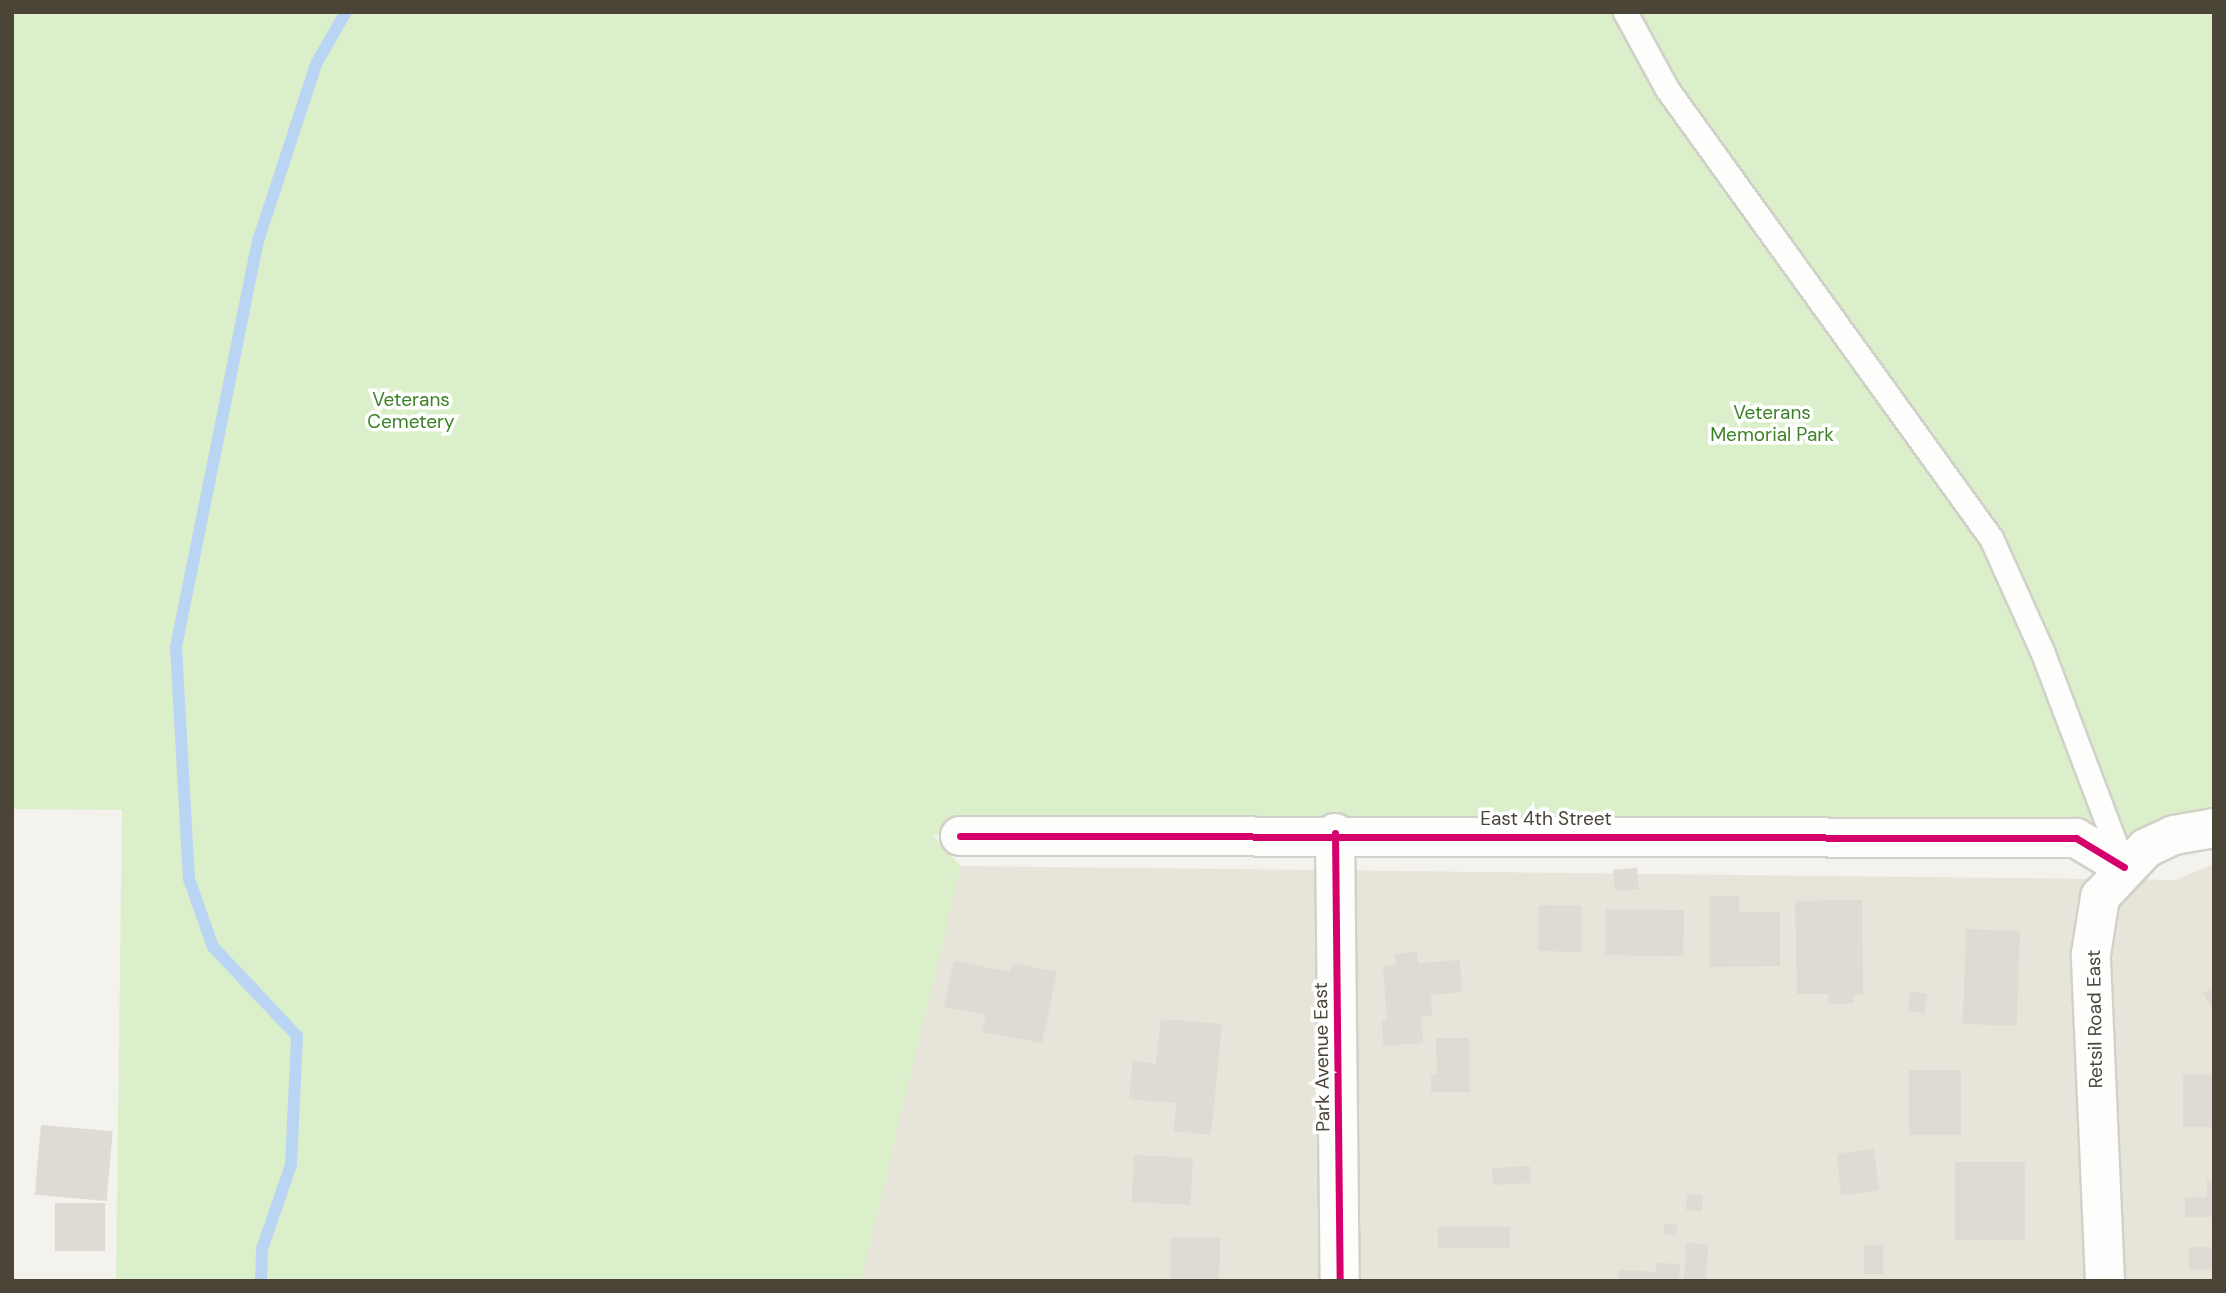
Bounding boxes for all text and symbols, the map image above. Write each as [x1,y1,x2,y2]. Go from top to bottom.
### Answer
park label: Veterans Cemetery [367,389,455,433]
park label: Veterans Memorial Park [1710,402,1834,446]
street label: East 4th Street [1480,808,1612,830]
street label: Retsil Road East [2082,949,2108,1089]
street label: Park Avenue East [1309,982,1335,1132]

